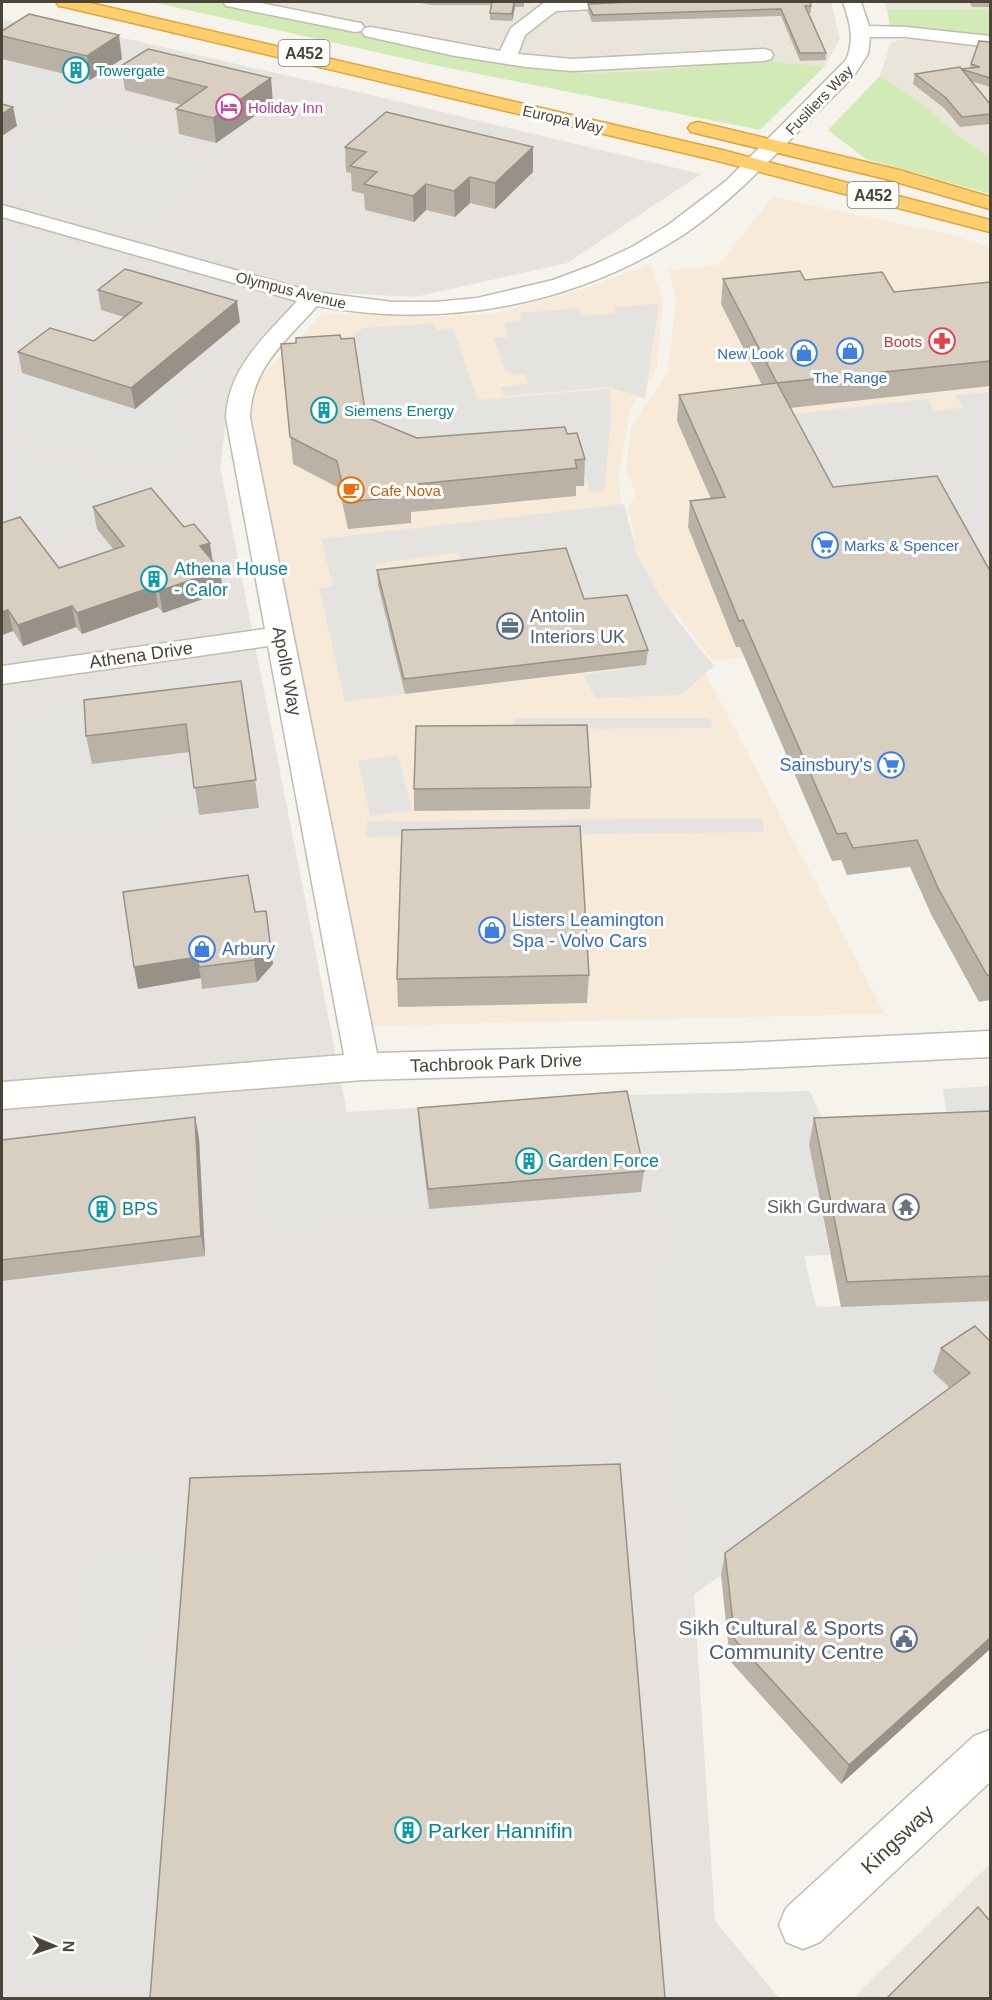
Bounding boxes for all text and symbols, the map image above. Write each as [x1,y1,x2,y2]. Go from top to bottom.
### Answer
road number: A452 [278,40,330,66]
building icon: Towergate [61,55,91,85]
place label: Towergate [96,62,165,79]
street label: Fusiliers Way [782,62,857,138]
hotel icon: Holiday Inn [214,92,244,122]
place label: Holiday Inn [248,99,323,116]
street label: Europa Way [521,101,605,137]
road number: A452 [848,182,898,208]
street label: Olympus Avenue [234,268,348,312]
pharmacy icon: Boots [927,326,957,356]
place label: Boots [884,333,922,350]
shop icon: The Range [835,336,865,366]
shop icon: New Look [789,338,819,368]
place label: New Look [717,345,784,362]
place label: The Range [813,369,887,386]
building icon: Siemens Energy [309,395,339,425]
place label: Siemens Energy [344,402,455,419]
cafe icon: Cafe Nova [336,475,366,505]
place label: Cafe Nova [370,482,442,499]
supermarket icon: Marks & Spencer [810,530,840,560]
place label: Marks & Spencer [844,537,959,554]
place label: Athena House - Calor [174,559,288,600]
building icon: Athena House - Calor [139,564,169,594]
place label: Antolin Interiors UK [530,606,625,647]
office icon: Antolin Interiors UK [495,611,525,641]
street label: Apollo Way [269,625,305,717]
street label: Athena Drive [88,638,194,672]
supermarket icon: Sainsbury's [876,750,906,780]
place label: Sainsbury's [780,755,872,775]
place label: Listers Leamington Spa - Volvo Cars [512,910,664,951]
shop icon: Listers Leamington Spa - Volvo Cars [477,915,507,945]
shop icon: Arbury [187,934,217,964]
place label: Arbury [222,939,275,959]
street label: Tachbrook Park Drive [410,1050,582,1076]
building icon: Garden Force [514,1146,544,1176]
place label: Garden Force [548,1151,659,1171]
temple icon: Sikh Gurdwara [891,1192,921,1222]
building icon: BPS [87,1194,117,1224]
place label: Sikh Gurdwara [767,1197,887,1217]
place label: BPS [122,1199,158,1219]
place label: Sikh Cultural & Sports Community Centre [679,1616,884,1663]
public building icon: Sikh Cultural & Sports Community Centre [889,1624,919,1654]
street label: Kingsway [856,1800,938,1878]
building icon: Parker Hannifin [393,1815,423,1845]
place label: Parker Hannifin [428,1819,573,1842]
north arrow [24,1916,84,1976]
text: N [60,1940,77,1953]

